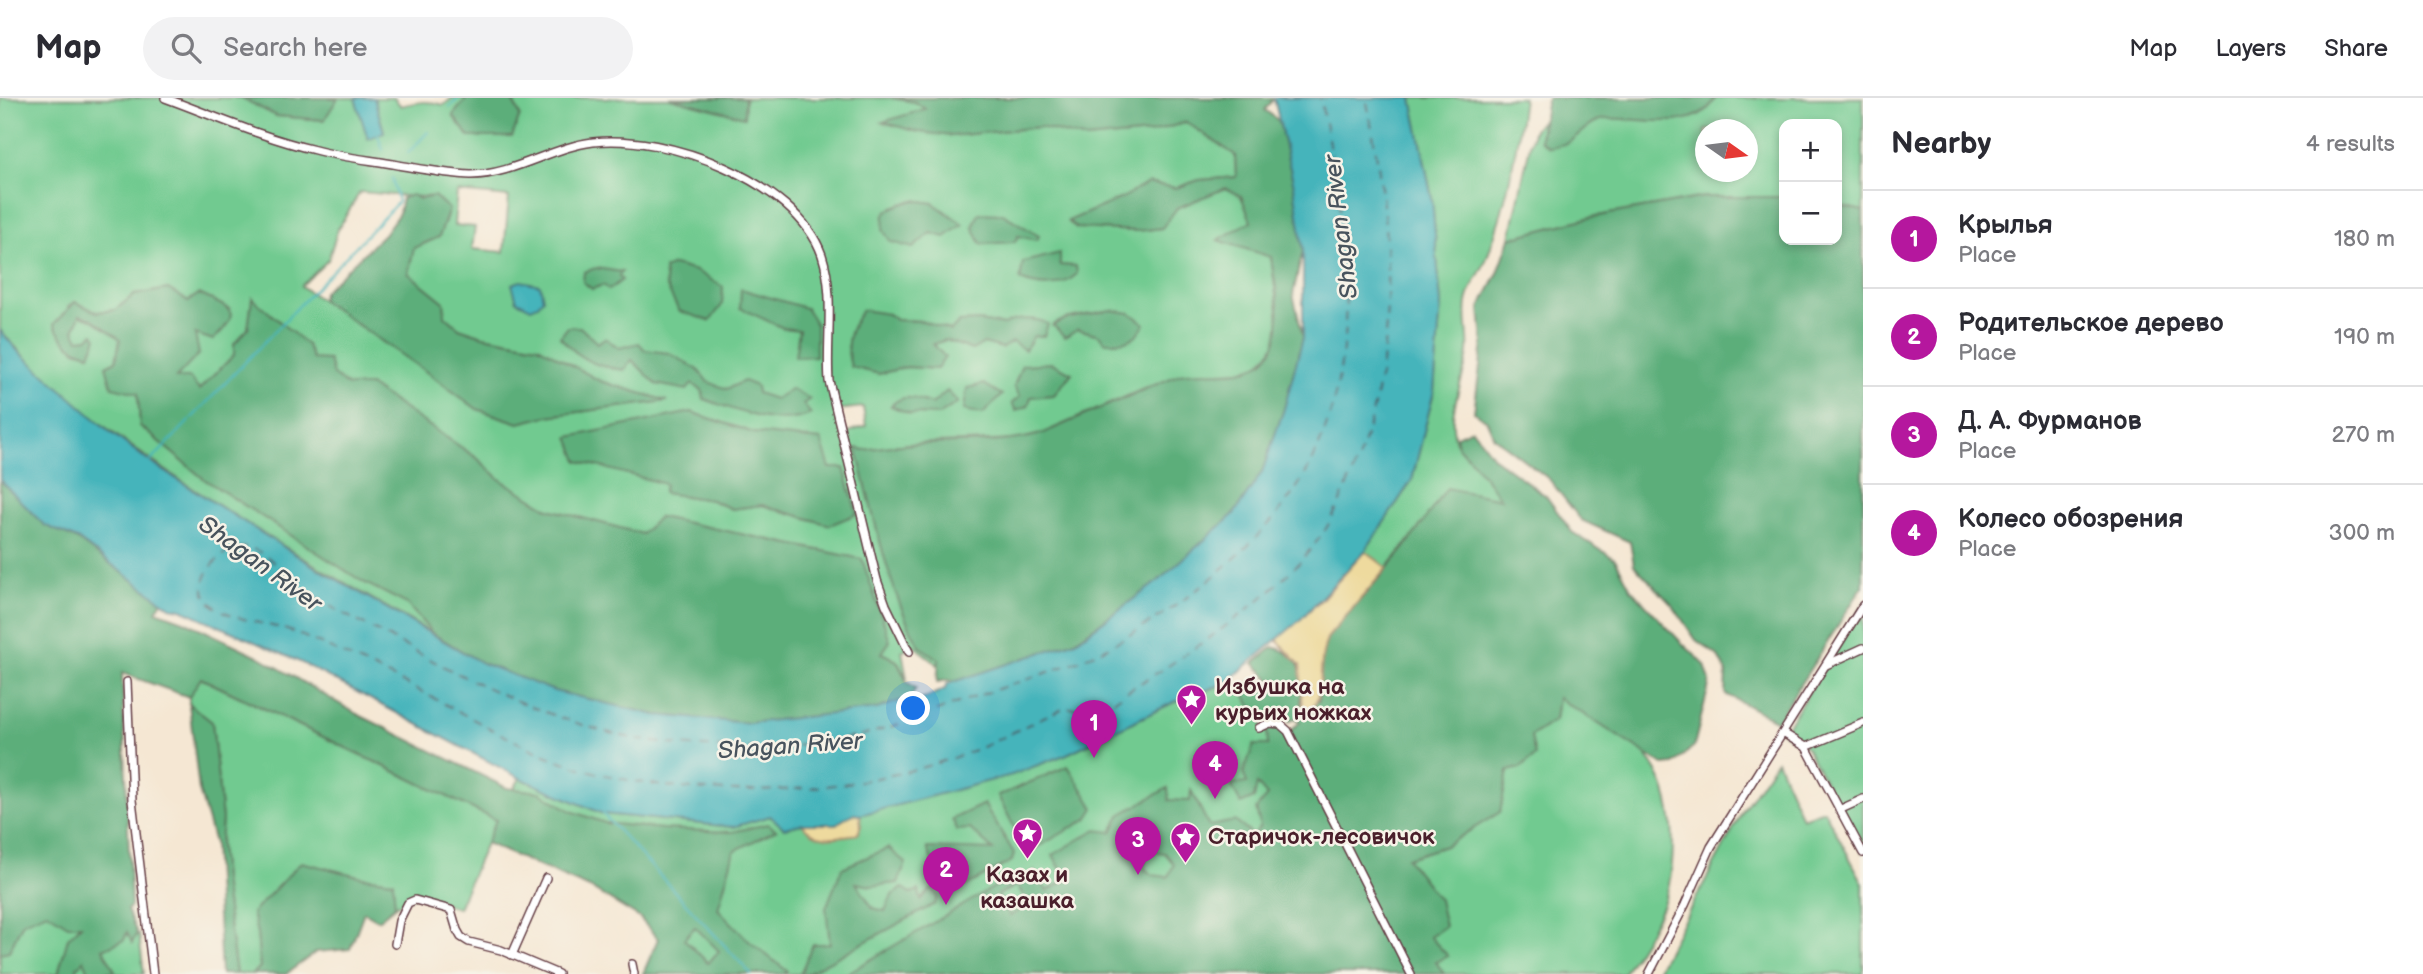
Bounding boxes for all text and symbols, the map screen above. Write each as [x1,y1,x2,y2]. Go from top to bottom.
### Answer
search box [143,17,633,80]
text: Map [35,28,101,68]
icon: search [167,29,205,67]
text: Search here [223,33,367,64]
text: Map [2129,34,2177,63]
text: Layers [2215,34,2286,63]
text: Share [2324,34,2388,63]
north arrow [1695,119,1758,182]
map controls [1779,119,1842,245]
button: + [1779,119,1842,182]
text: Nearby [1891,126,1991,162]
text: 4 results [2306,130,2395,158]
water label: Shagan River [1317,151,1364,301]
button: − [1779,182,1842,245]
text: Крылья [1958,210,2053,241]
text: 1 [1909,225,1919,253]
text: 180 m [2334,225,2395,253]
text: Place [1958,241,2016,269]
text: Родительское дерево [1958,308,2224,339]
text: 2 [1907,323,1921,351]
text: 190 m [2334,323,2395,351]
text: Place [1958,339,2016,367]
text: Д. А. Фурманов [1958,406,2142,437]
text: 3 [1907,421,1921,449]
text: 270 m [2331,421,2395,449]
text: Place [1958,437,2016,465]
text: Колесо обозрения [1958,504,2183,535]
water label: Shagan River [193,510,329,620]
text: 4 [1907,519,1921,547]
text: 300 m [2329,519,2395,547]
text: Place [1958,535,2016,563]
place label: Избушка на курьих ножках [1215,673,1372,727]
place icon: Избушка на курьих ножках [1175,683,1209,727]
your location [896,691,930,725]
pin: 1 [1071,700,1117,758]
water label: Shagan River [717,726,866,766]
pin: 4 [1192,741,1238,799]
place icon: Казах и казашка [1010,817,1044,861]
pin: 3 [1115,817,1161,875]
place icon: Старичок-лесовичок [1168,820,1202,864]
place label: Старичок-лесовичок [1208,823,1435,851]
pin: 2 [923,847,969,905]
place label: Казах и казашка [980,861,1074,915]

